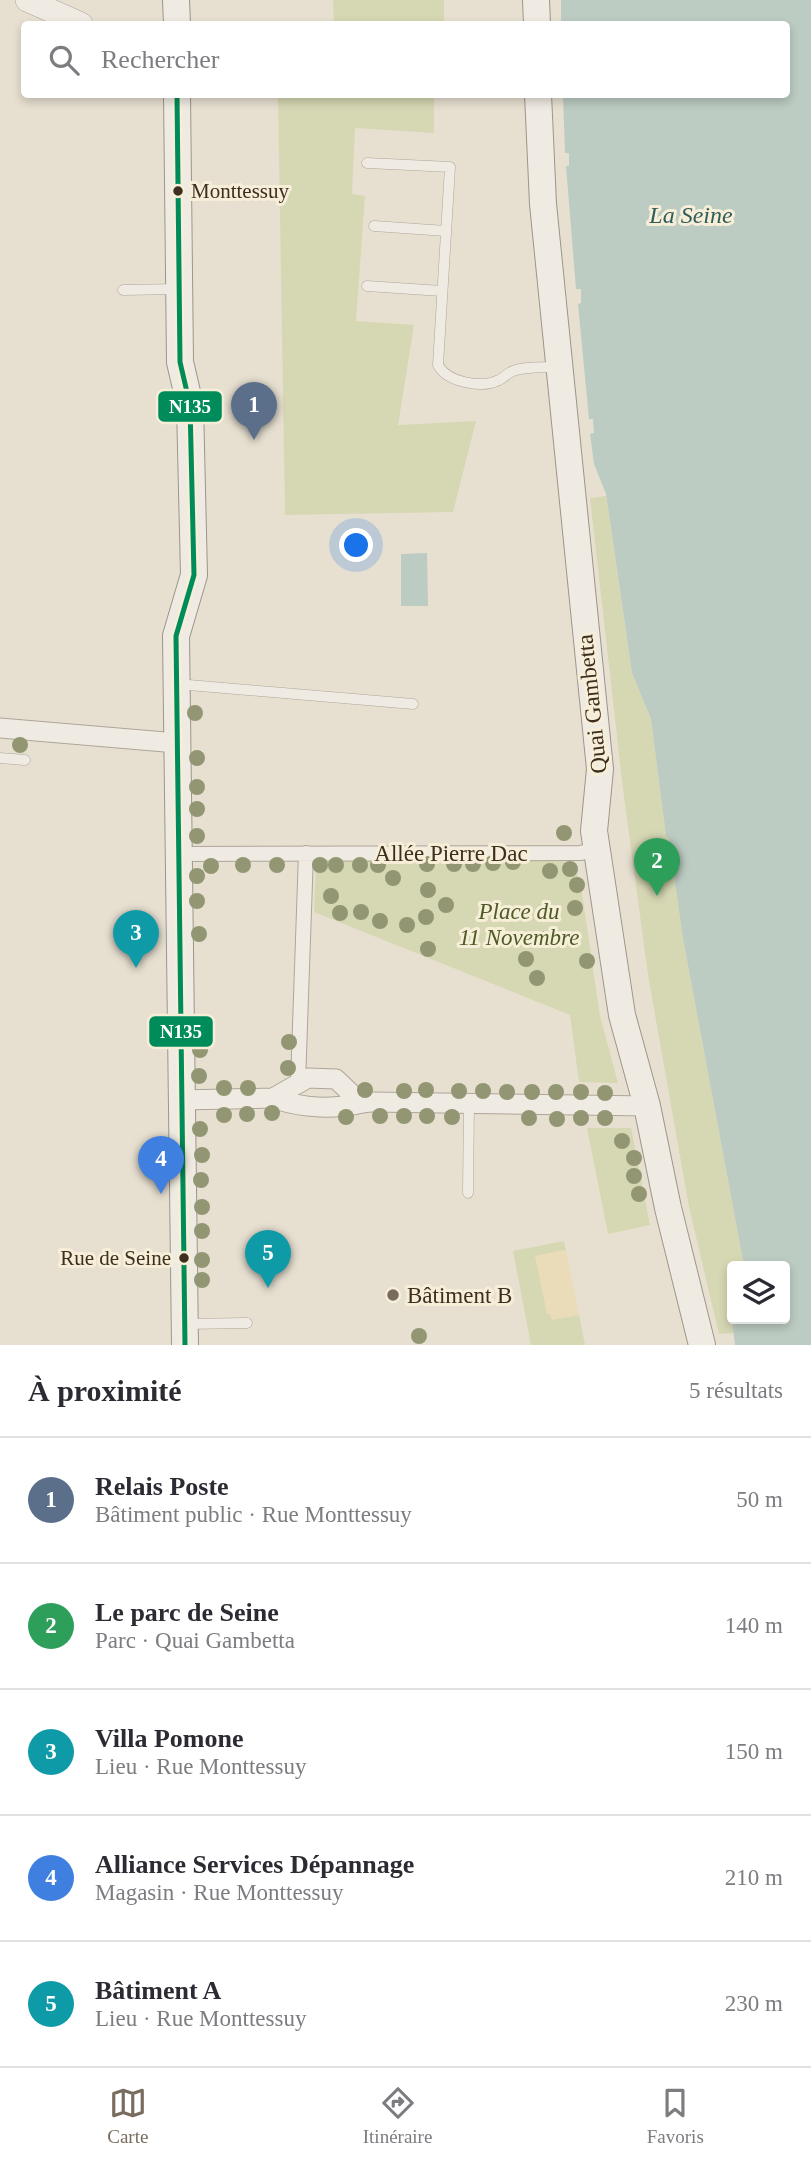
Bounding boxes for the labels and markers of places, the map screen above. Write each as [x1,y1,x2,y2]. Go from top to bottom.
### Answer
place label: Monttessuy [191,179,290,203]
marker: Monttessuy [171,184,185,198]
pin: 1 [231,382,277,440]
pin: 2 [634,838,680,896]
pin: 3 [113,910,159,968]
pin: 4 [138,1136,184,1194]
pin: 5 [245,1230,291,1288]
place label: Rue de Seine [60,1246,171,1270]
marker: Rue de Seine [177,1251,191,1265]
place label: Bâtiment B [407,1283,512,1308]
marker: Bâtiment B [385,1287,401,1303]

